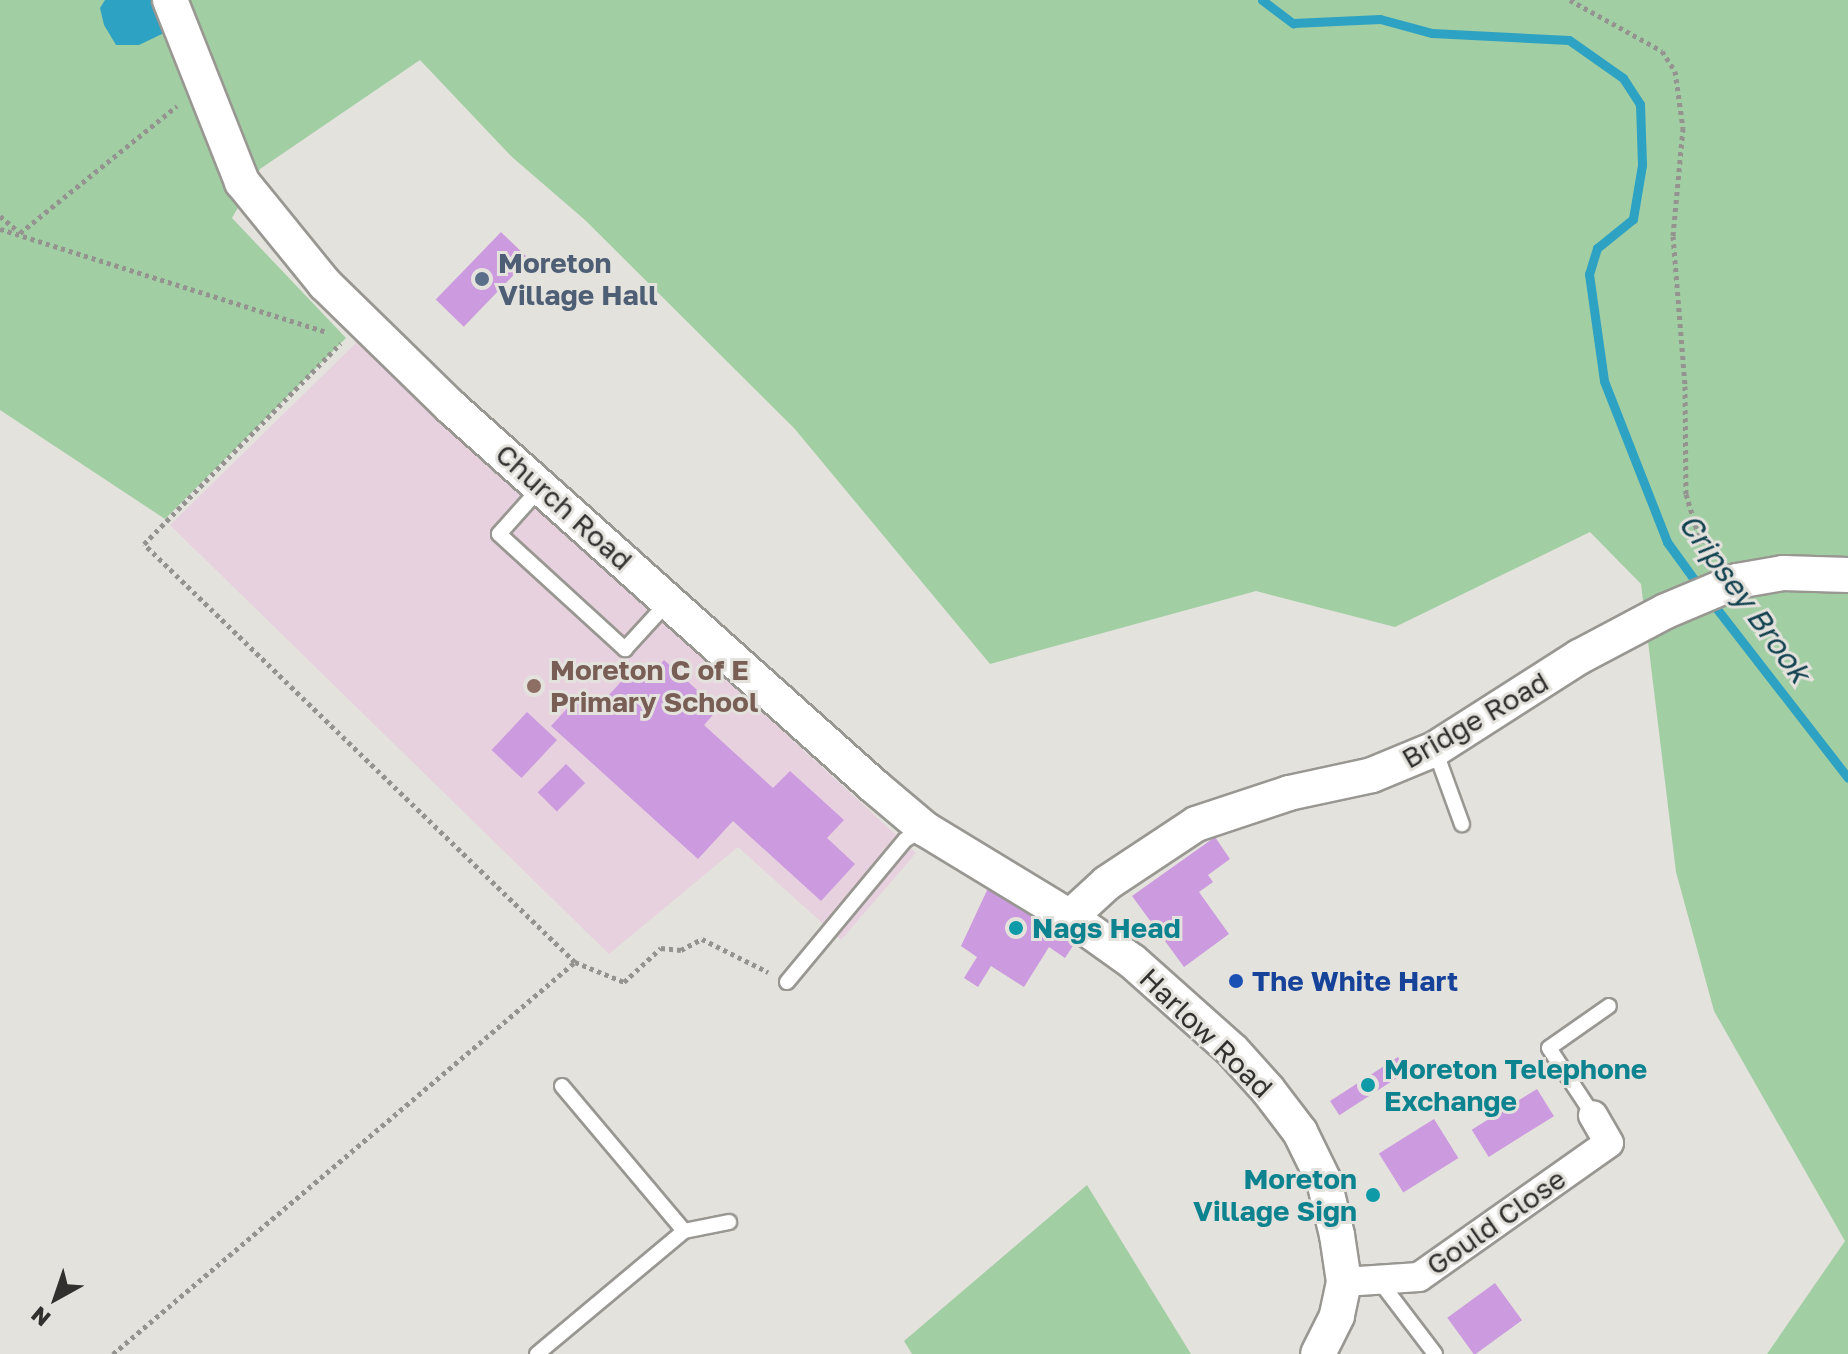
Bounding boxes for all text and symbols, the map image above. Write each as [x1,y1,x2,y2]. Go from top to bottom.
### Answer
place label: Moreton Village Hall [498,246,658,312]
marker: Moreton Village Hall [473,270,491,288]
street label: Church Road [489,437,639,577]
water label: Cripsey Brook [1672,507,1818,689]
place label: Moreton C of E Primary School [550,653,758,719]
street label: Bridge Road [1396,665,1554,775]
marker: Moreton C of E Primary School [525,677,543,695]
place label: Nags Head [1032,911,1181,945]
marker: Nags Head [1007,919,1025,937]
street label: Harlow Road [1133,961,1279,1105]
place label: The White Hart [1252,964,1458,998]
marker: The White Hart [1227,972,1245,990]
place label: Moreton Telephone Exchange [1384,1052,1647,1118]
marker: Moreton Telephone Exchange [1359,1076,1377,1094]
place label: Moreton Village Sign [1193,1162,1357,1228]
street label: Gould Close [1420,1162,1572,1282]
marker: Moreton Village Sign [1364,1186,1382,1204]
north arrow [16,1258,96,1338]
text: N [25,1301,55,1332]

